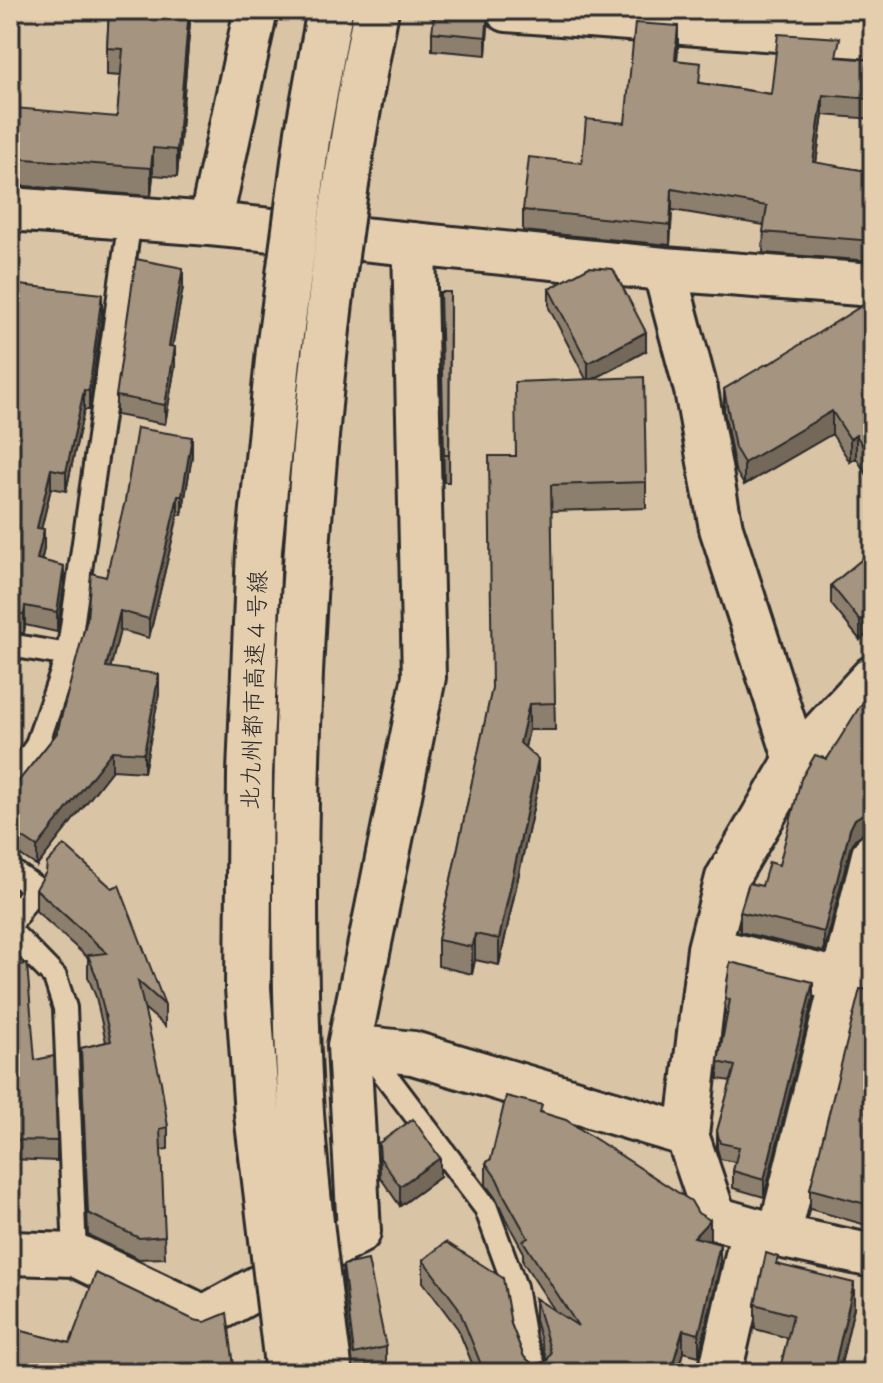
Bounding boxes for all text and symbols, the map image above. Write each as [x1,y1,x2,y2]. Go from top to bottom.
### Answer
street label: 北九州都市高速４号線 [230,569,274,810]

